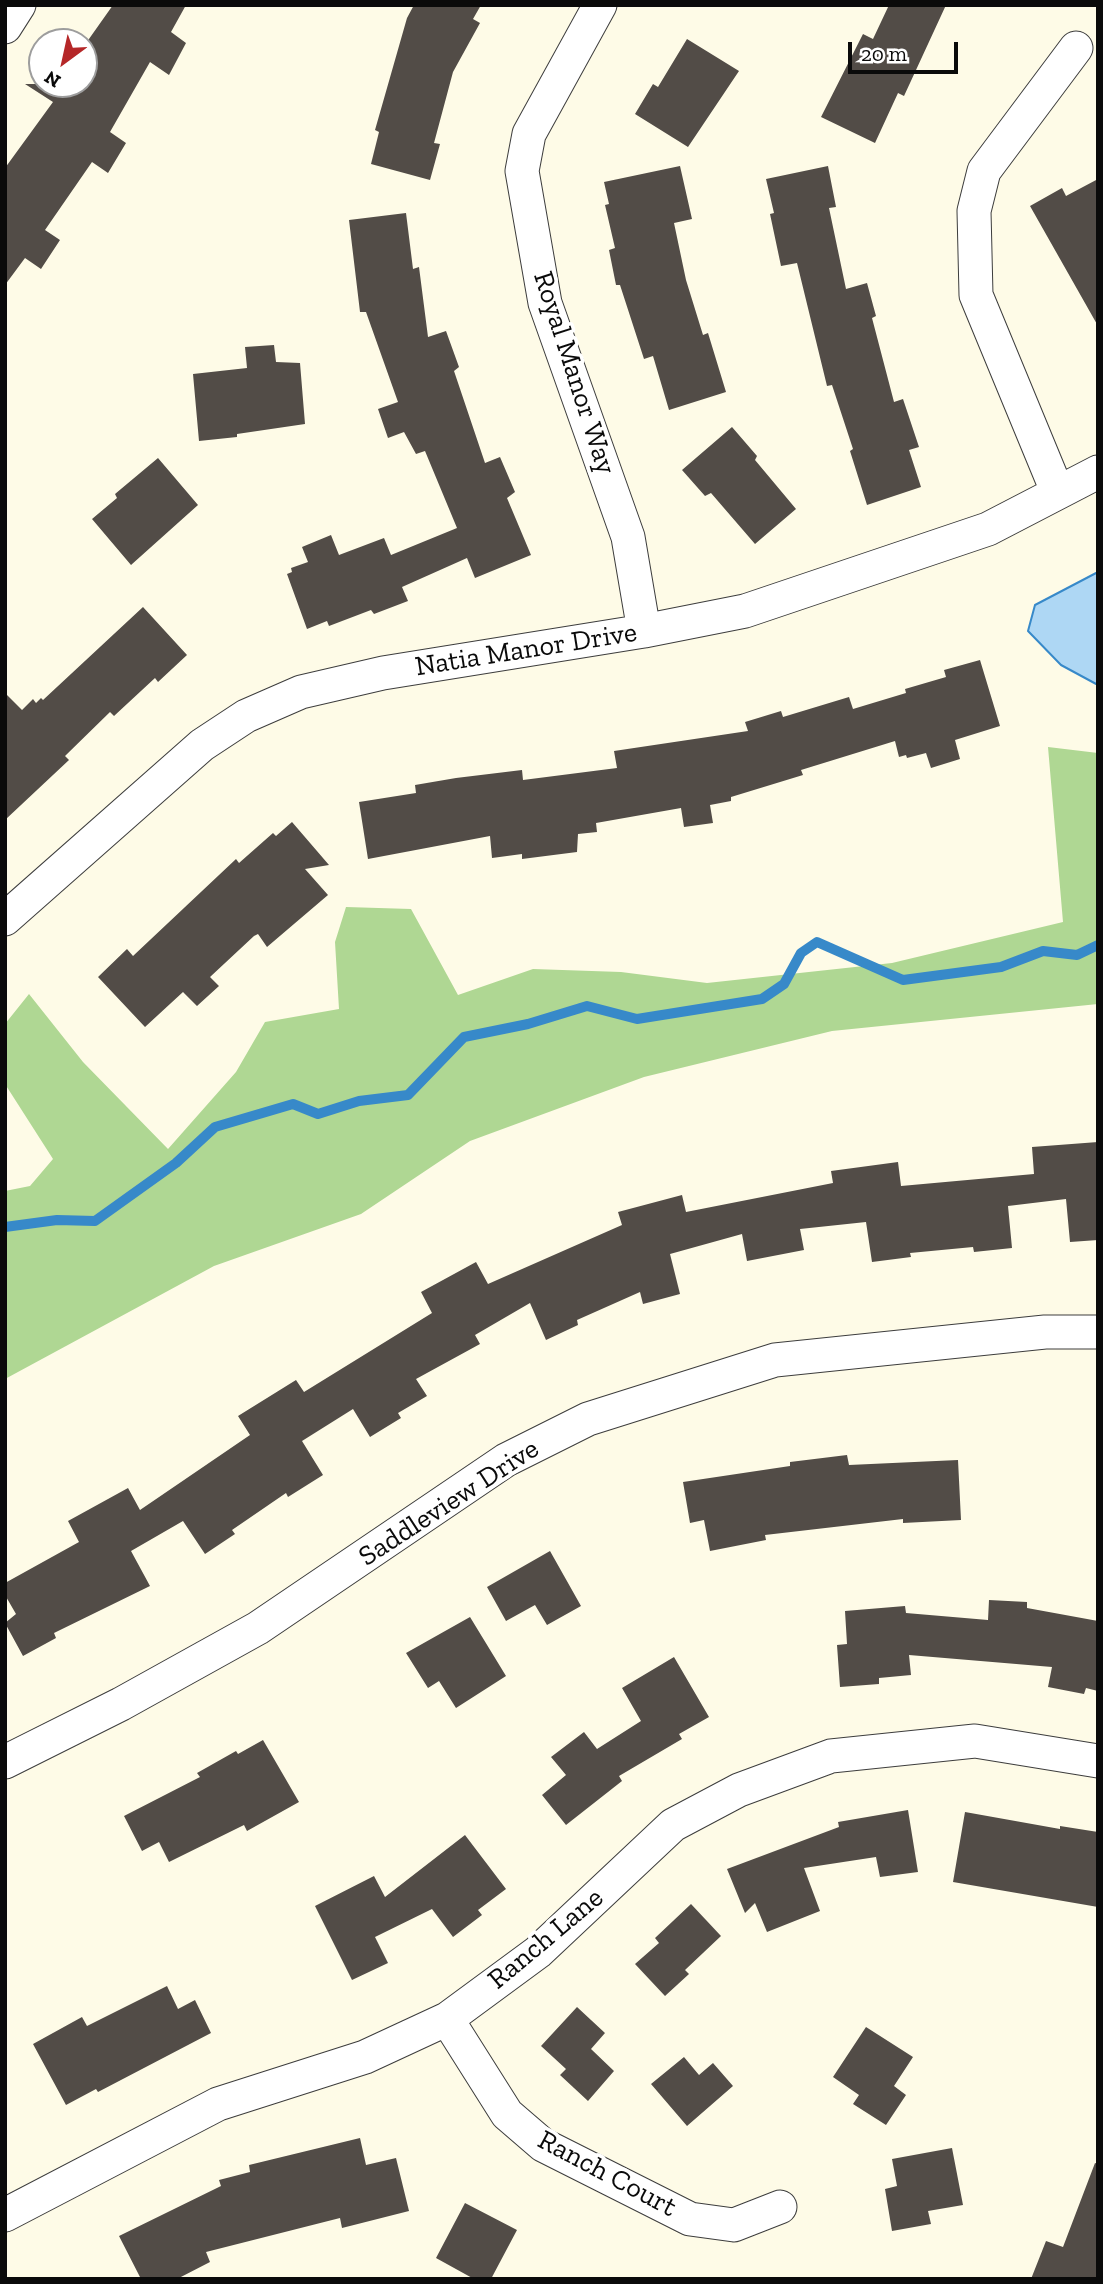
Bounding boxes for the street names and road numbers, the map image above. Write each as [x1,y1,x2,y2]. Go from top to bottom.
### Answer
street label: Royal Manor Way [525,267,623,479]
street label: Natia Manor Drive [413,616,639,684]
street label: Saddleview Drive [353,1432,545,1574]
street label: Ranch Lane [482,1881,610,1997]
street label: Ranch Court [532,2123,682,2225]

